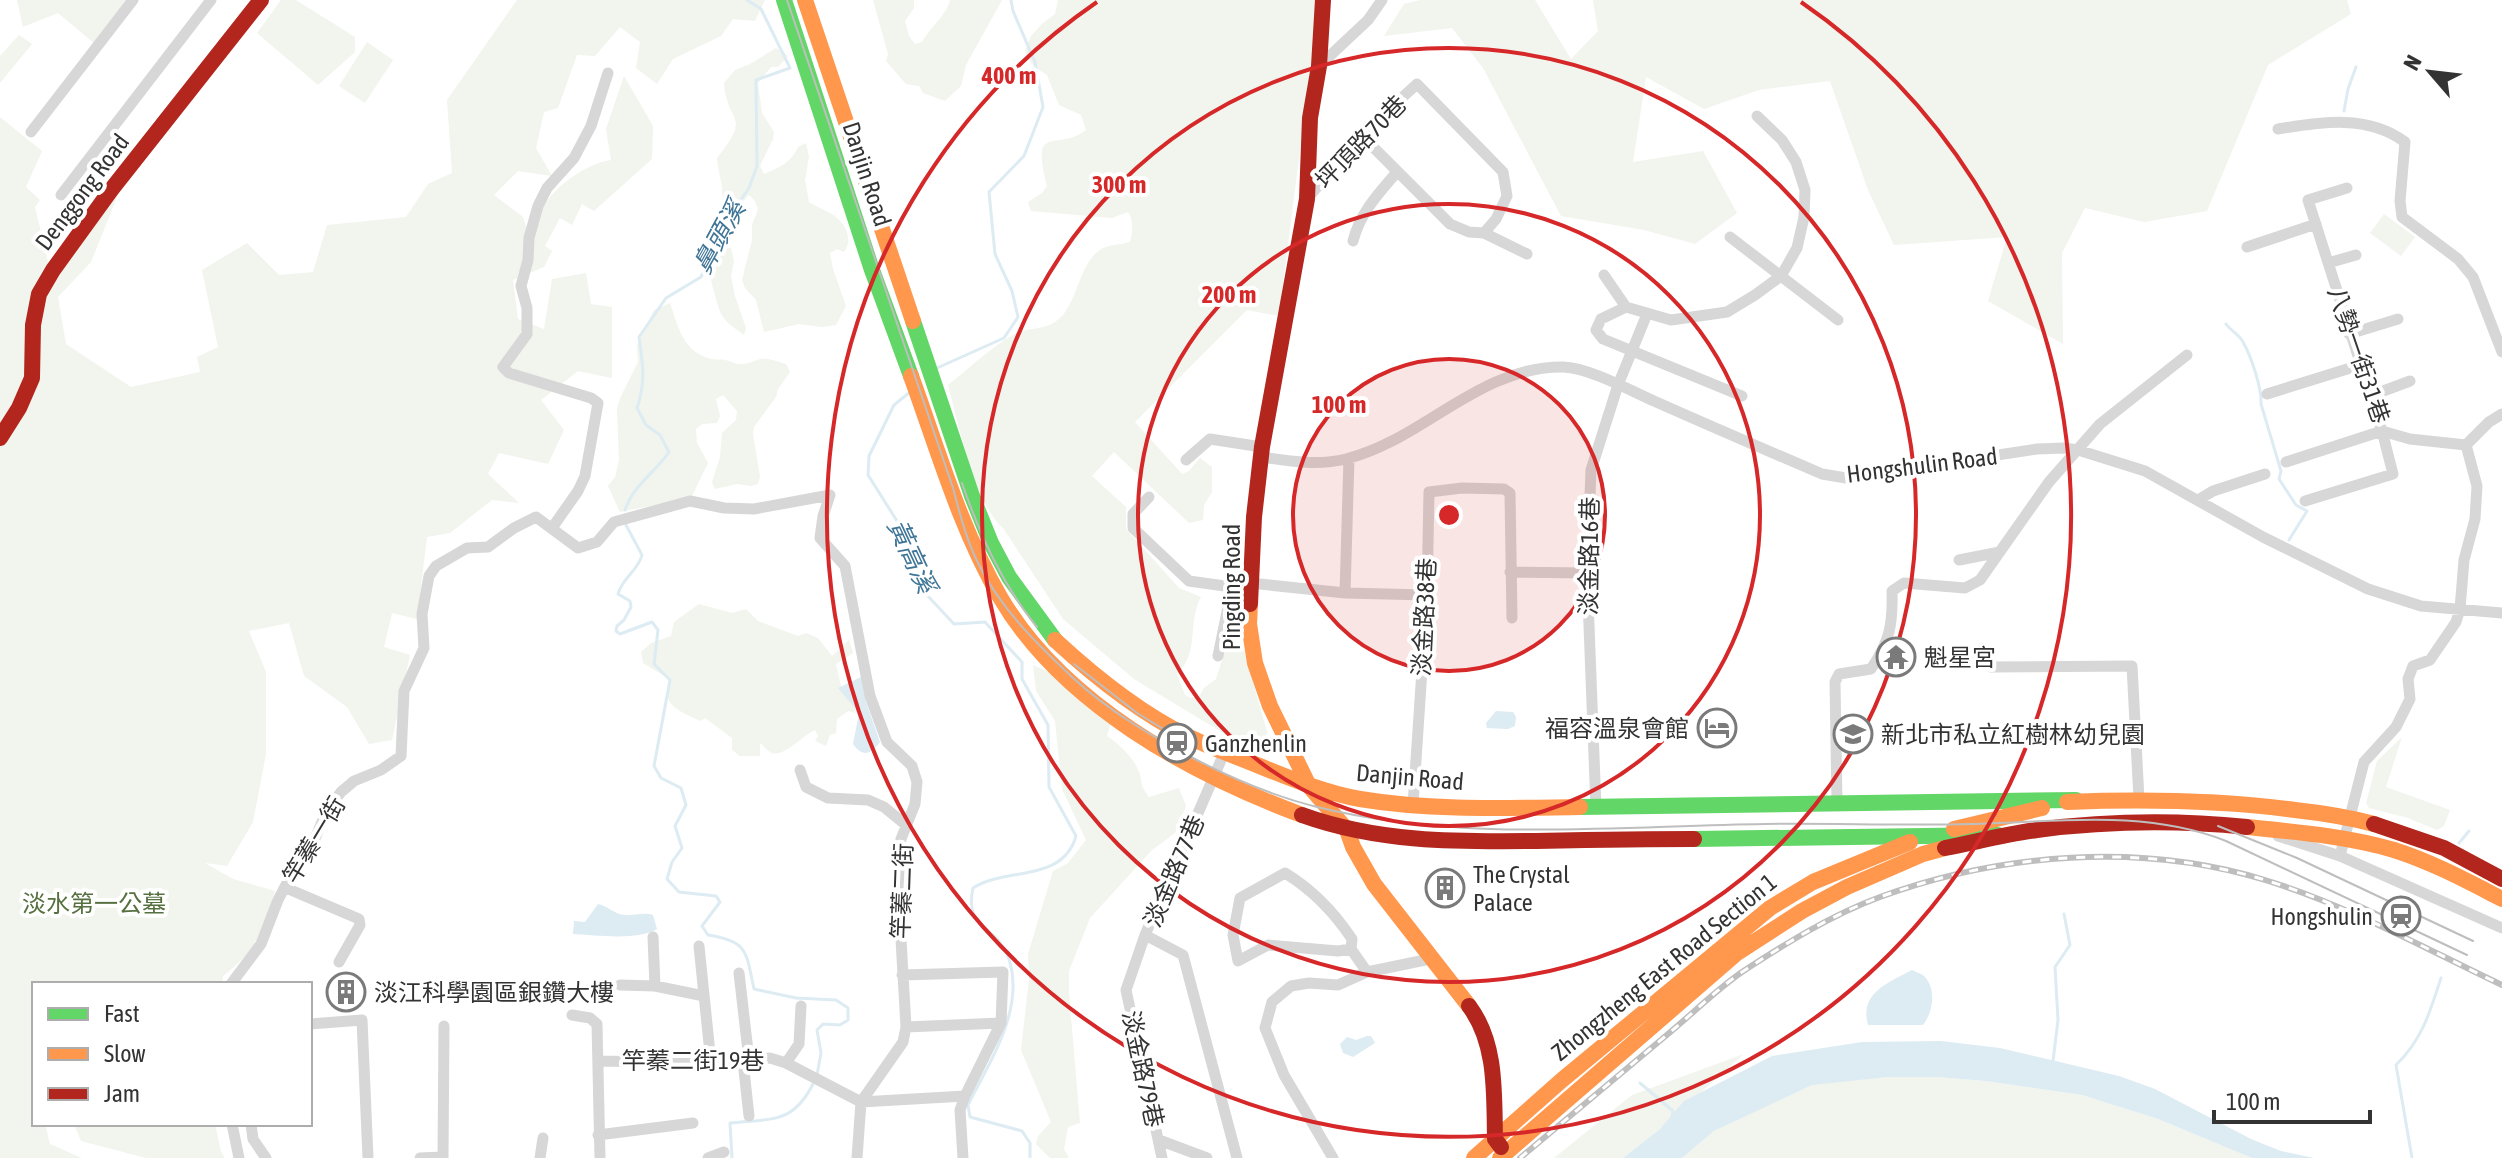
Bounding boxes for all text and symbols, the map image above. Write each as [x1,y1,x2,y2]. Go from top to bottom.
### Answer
north arrow [2390,32,2470,112]
text: N [2398,51,2427,74]
text: 400 m [981,62,1036,89]
street label: 坪頂路70巷 [1310,90,1412,194]
street label: Danjin Road [837,118,897,230]
street label: Denggong Road [30,129,134,255]
text: 300 m [1092,171,1146,198]
water label: 鼻頭溪 [687,192,753,278]
text: 200 m [1202,281,1256,308]
street label: 八勢一街31巷 [2323,283,2395,427]
text: 100 m [1312,391,1366,418]
street label: Hongshulin Road [1845,442,1999,488]
street label: 淡金路16巷 [1574,496,1604,616]
centre of rings [1435,501,1463,529]
water label: 黃高溪 [882,514,944,601]
street label: Pingding Road [1218,524,1245,650]
street label: 淡金路38巷 [1407,557,1441,677]
temple icon: 魁星宮 [1875,636,1917,678]
place label: 魁星宮 [1924,644,1996,671]
hotel icon: 福容溫泉會館 [1696,707,1738,749]
school or university icon: 新北市私立紅樹林幼兒園 [1832,713,1874,755]
place label: 福容溫泉會館 [1545,715,1689,742]
place label: 新北市私立紅樹林幼兒園 [1881,721,2145,748]
station icon: Ganzhenlin [1156,722,1198,764]
place label: Ganzhenlin [1205,730,1307,757]
street label: Danjin Road [1355,759,1465,795]
street label: 竿蓁一街 [278,792,350,888]
street label: 淡金路77巷 [1138,811,1210,931]
street label: 竿蓁二街 [887,843,917,939]
place label: The Crystal Palace [1473,861,1570,916]
building icon: The Crystal Palace [1424,867,1466,909]
street label: Zhongzheng East Road Section 1 [1546,868,1782,1066]
park label: 淡水第一公墓 [22,890,166,917]
station icon: Hongshulin [2380,895,2422,937]
place label: Hongshulin [2271,903,2373,930]
building icon: 淡江科學園區銀鑽大樓 [325,971,367,1013]
place label: 淡江科學園區銀鑽大樓 [374,979,614,1006]
legend [32,982,312,1126]
text: Fast [104,1000,140,1027]
street label: 淡金路79巷 [1117,1008,1169,1130]
text: Slow [104,1040,146,1067]
street label: 竿蓁二街19巷 [622,1047,764,1074]
scale bar [2214,1074,2370,1124]
text: Jam [104,1080,140,1107]
text: 100 m [2226,1088,2280,1115]

